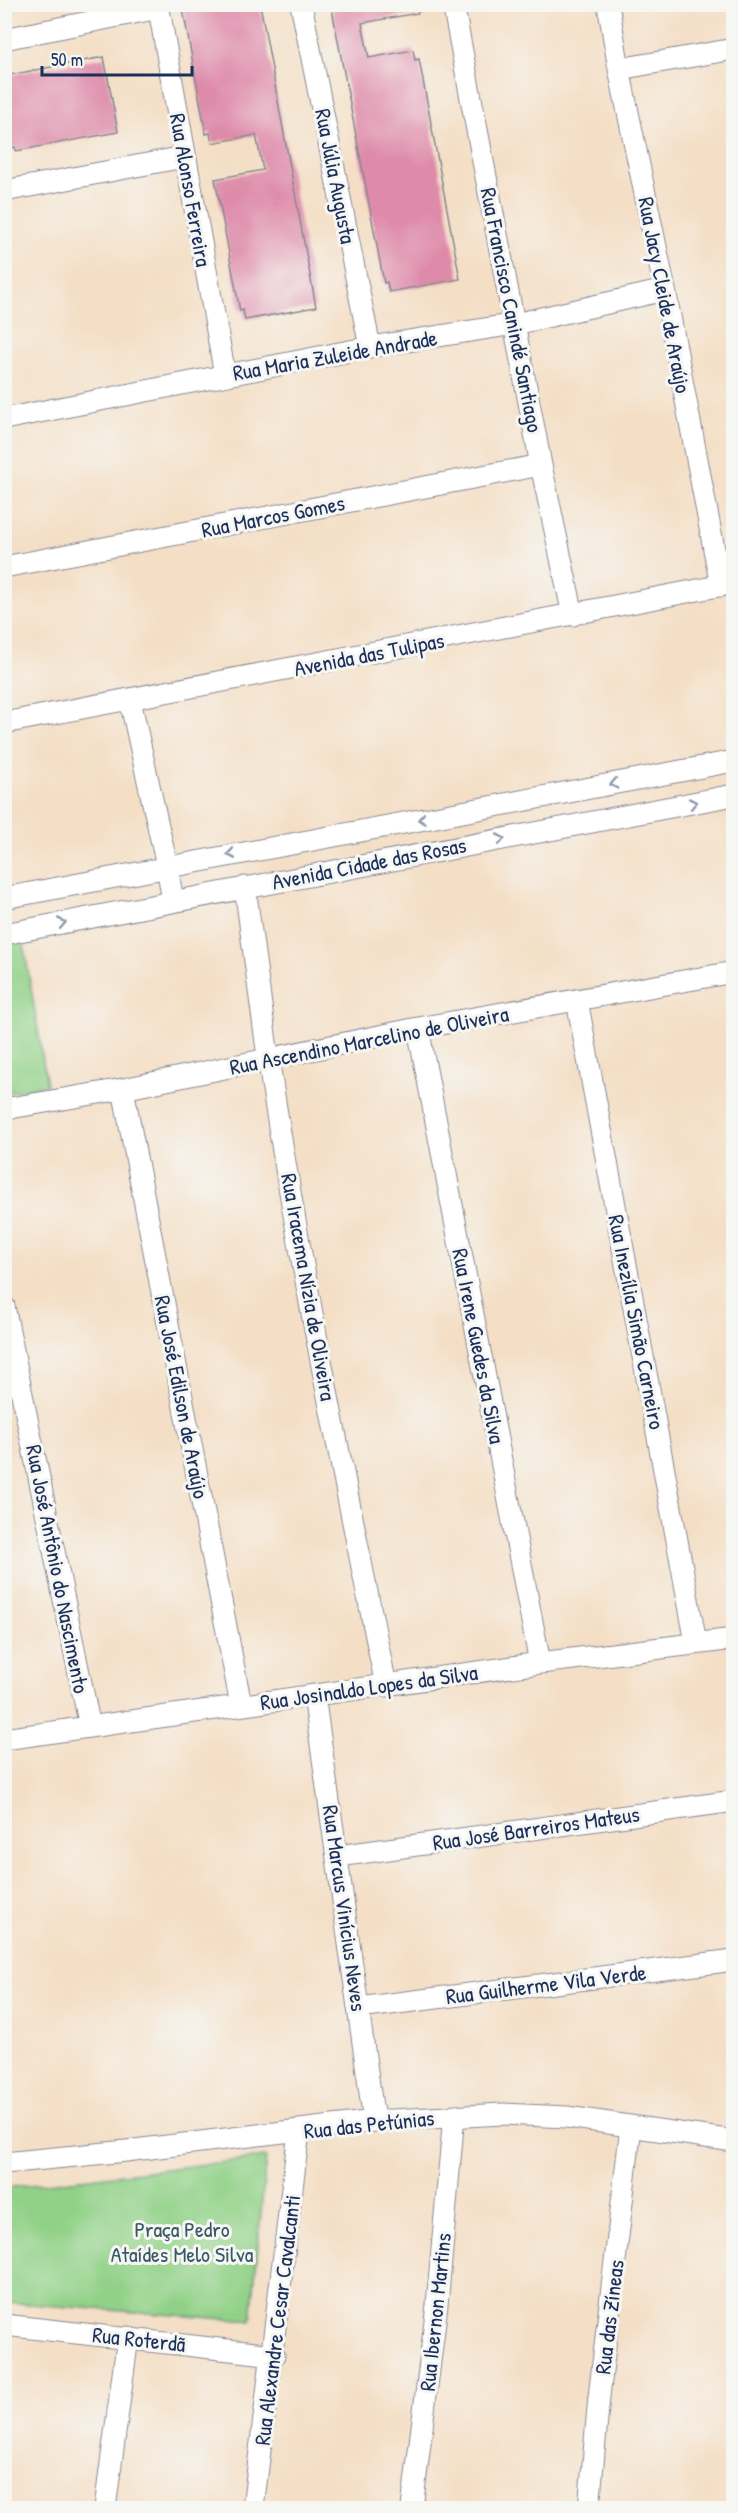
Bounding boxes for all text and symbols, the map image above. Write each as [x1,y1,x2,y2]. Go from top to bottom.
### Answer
scale bar [42,39,192,77]
text: 50 m [51,47,83,72]
street label: Rua Júlia Augusta [308,106,364,246]
street label: Rua Alonso Ferreira [163,111,219,269]
street label: Rua Francisco Canindé Santiago [474,185,550,435]
street label: Rua Jacy Cleide de Araújo [631,194,699,396]
street label: Rua Maria Zuleide Andrade [231,322,440,388]
street label: Rua Marcos Gomes [199,487,347,545]
street label: Avenida das Tulipas [291,625,447,683]
one-way arrow [609,777,619,790]
one-way arrow [687,797,697,810]
one-way arrow [418,812,428,825]
street label: Avenida Cidade das Rosas [269,829,469,897]
one-way arrow [496,833,506,846]
one-way arrow [226,848,235,860]
one-way arrow [57,917,67,930]
street label: Rua Ascendino Marcelino de Oliveira [227,998,511,1082]
street label: Rua Iracema Nízia de Oliveira [274,1171,344,1403]
street label: Rua Inezília Simão Carneiro [601,1212,673,1432]
street label: Rua Irene Guedes da Silva [445,1246,513,1446]
street label: Rua José Edilson de Araújo [148,1293,216,1501]
street label: Rua José Antônio do Nascimento [19,1442,97,1696]
street label: Rua Josinaldo Lopes da Silva [258,1657,480,1717]
street label: Rua José Barreiros Mateus [431,1799,641,1857]
street label: Rua Marcus Vinícius Neves [316,1803,374,2013]
street label: Rua Guilherme Vila Verde [444,1957,648,2011]
street label: Rua das Petúnias [302,2102,436,2146]
street label: Rua Alexandre Cesar Cavalcanti [247,2193,307,2447]
park label: Praça Pedro Ataídes Melo Silva [111,2214,254,2269]
street label: Rua Ibernon Martins [412,2231,458,2393]
street label: Rua das Zíneas [587,2258,631,2376]
street label: Rua Roterdã [91,2319,187,2359]

